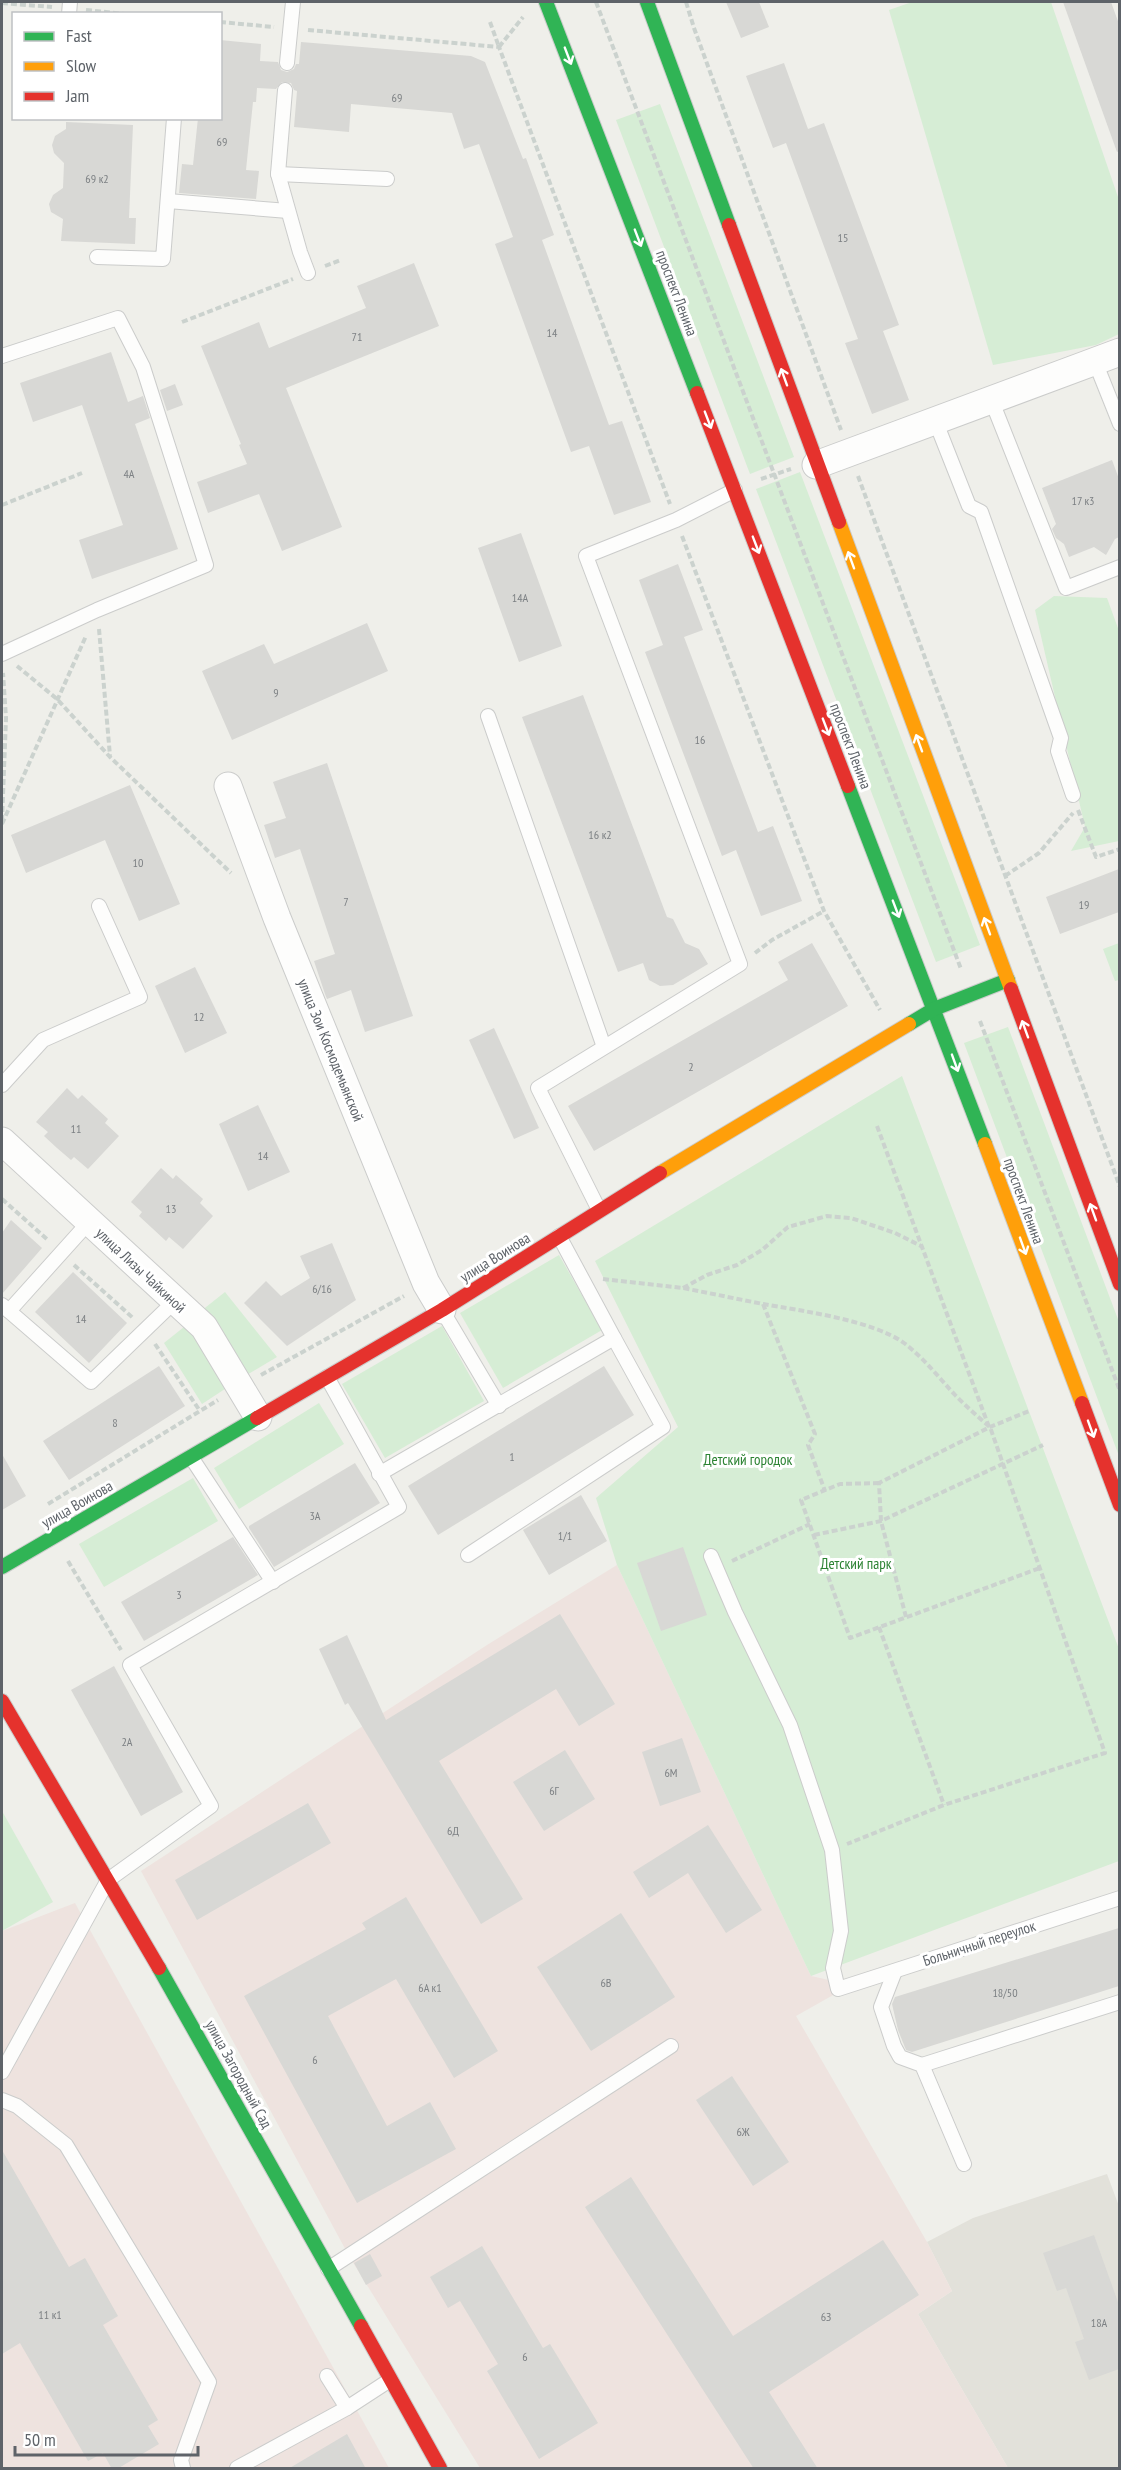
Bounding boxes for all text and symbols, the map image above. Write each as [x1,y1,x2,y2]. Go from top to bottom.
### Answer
legend [12,12,222,120]
text: Fast [66,24,92,47]
one-way arrow [563,46,574,65]
text: Slow [66,54,97,77]
text: Jam [65,84,89,107]
house number: 69 [392,90,402,105]
house number: 69 [217,134,227,149]
house number: 69 к2 [85,171,109,186]
one-way arrow [633,228,644,247]
house number: 15 [838,230,848,245]
street label: проспект Ленина [652,247,702,339]
house number: 14 [547,325,558,340]
house number: 71 [352,329,362,344]
one-way arrow [777,368,788,387]
one-way arrow [703,410,714,428]
house number: 4А [123,466,135,481]
house number: 17 к3 [1072,493,1094,508]
one-way arrow [752,535,763,554]
one-way arrow [845,551,856,570]
house number: 14А [512,590,529,605]
house number: 9 [273,685,279,700]
street label: проспект Ленина [826,700,876,792]
one-way arrow [821,717,832,736]
house number: 16 [695,732,705,747]
one-way arrow [913,734,924,753]
house number: 16 к2 [588,827,612,842]
house number: 10 [133,855,143,870]
house number: 7 [343,894,349,909]
house number: 19 [1079,897,1089,912]
one-way arrow [891,899,902,918]
one-way arrow [981,917,992,935]
street label: улица Зои Космодемьянской [294,976,368,1124]
house number: 12 [194,1009,204,1024]
one-way arrow [1019,1020,1030,1039]
one-way arrow [950,1053,961,1072]
house number: 2 [688,1059,694,1074]
house number: 11 [71,1121,81,1136]
house number: 14 [258,1148,269,1163]
street label: проспект Ленина [1000,1155,1048,1247]
house number: 13 [166,1201,176,1216]
one-way arrow [1087,1203,1098,1222]
street label: улица Лизы Чайкиной [92,1223,190,1317]
street label: улица Воинова [456,1228,534,1286]
one-way arrow [1018,1236,1029,1255]
house number: 6/16 [312,1281,332,1296]
house number: 14 [76,1311,87,1326]
house number: 8 [112,1415,118,1430]
one-way arrow [1086,1419,1097,1438]
house number: 1 [509,1449,515,1464]
park label: Детский городок [704,1450,793,1469]
street label: улица Воинова [38,1476,116,1532]
house number: 3А [309,1508,321,1523]
house number: 1/1 [558,1528,572,1543]
park label: Детский парк [821,1554,892,1573]
house number: 3 [176,1587,182,1602]
house number: 2А [121,1734,133,1749]
house number: 6М [664,1765,678,1780]
house number: 6Г [549,1783,560,1798]
house number: 6Д [447,1823,459,1838]
street label: Больничный переулок [920,1916,1038,1970]
house number: 6В [600,1975,612,1990]
house number: 6А к1 [418,1980,442,1995]
house number: 18/50 [992,1985,1018,2000]
street label: улица Загородный Сад [201,2017,277,2132]
house number: 6 [312,2052,318,2067]
house number: 6Ж [736,2124,750,2139]
house number: 11 к1 [38,2307,62,2322]
house number: 6З [821,2309,831,2324]
house number: 18А [1091,2315,1108,2330]
house number: 6 [522,2349,528,2364]
scale bar [15,2419,198,2457]
text: 50 m [24,2428,56,2451]

